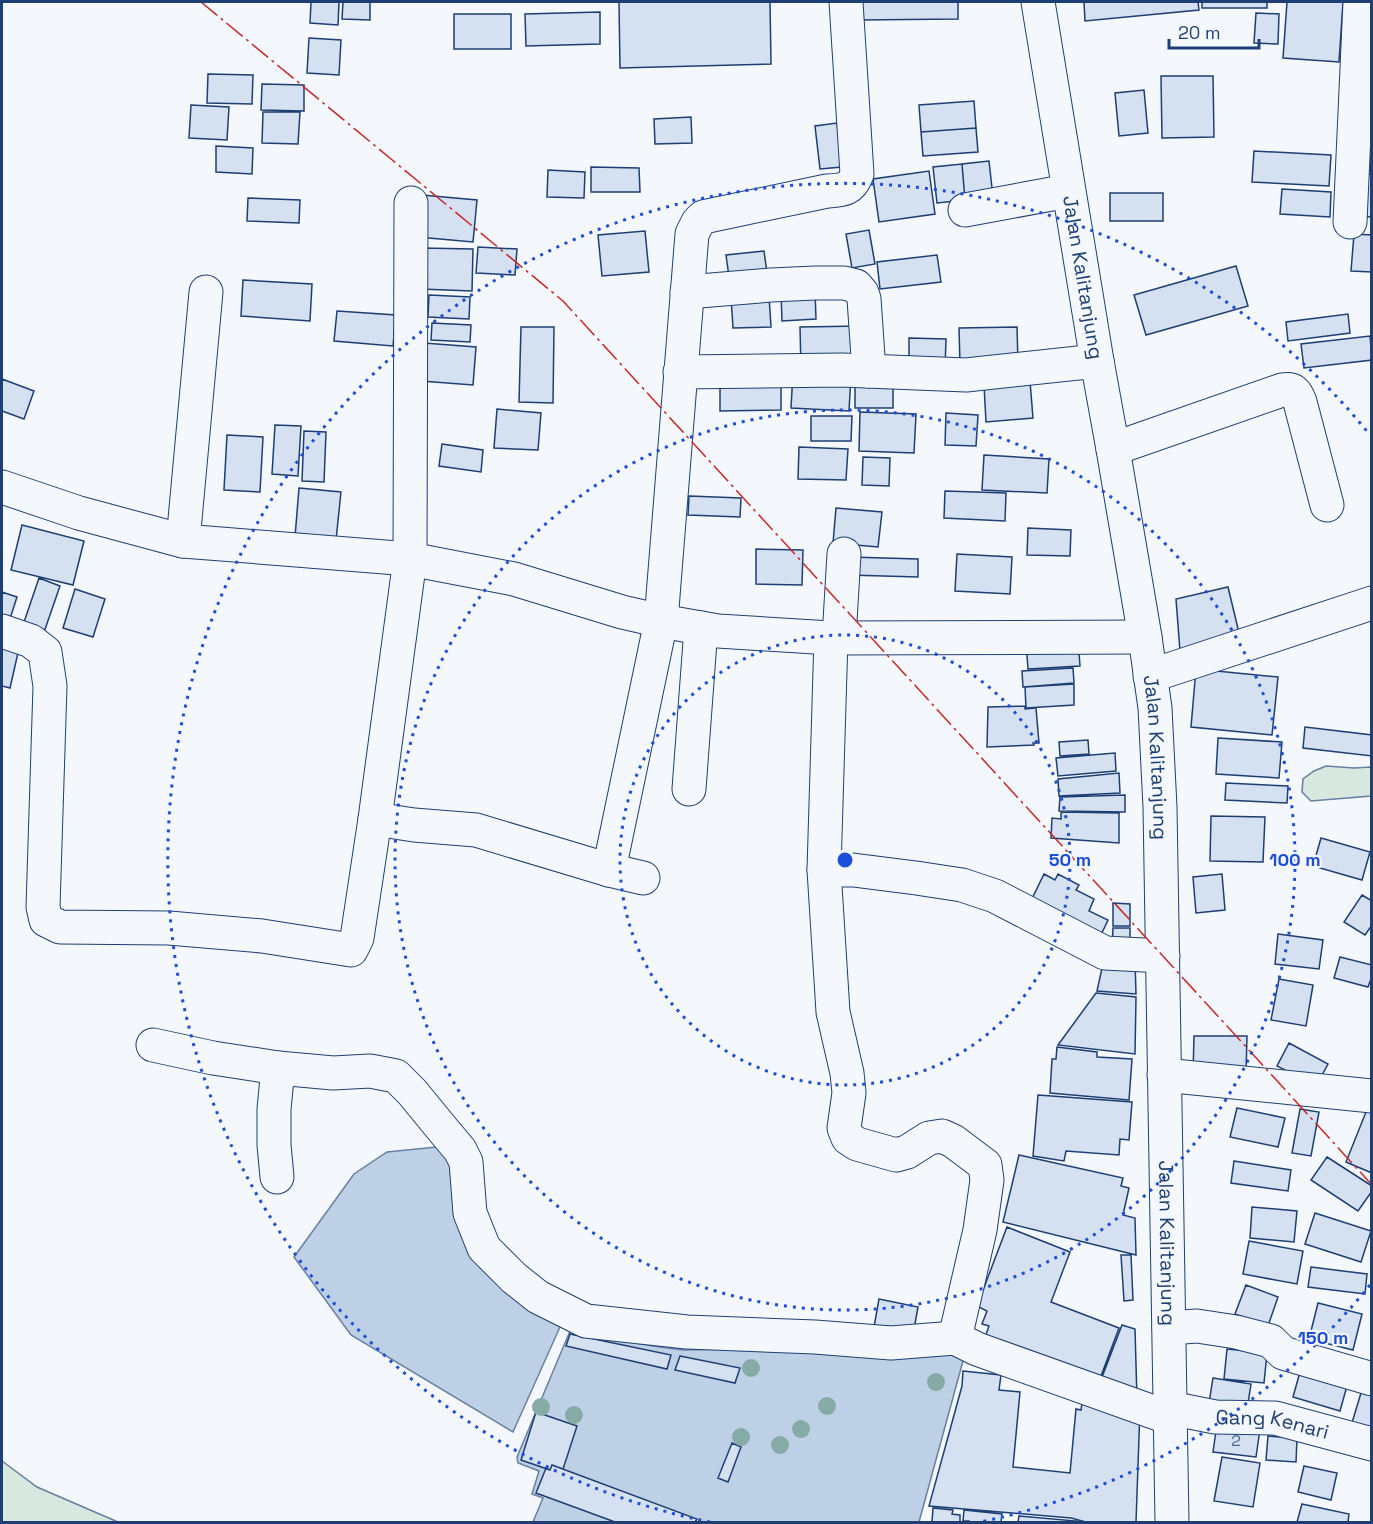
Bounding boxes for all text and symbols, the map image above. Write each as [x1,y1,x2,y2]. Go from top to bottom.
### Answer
scale bar [1169,12,1259,50]
text: 20 m [1178,21,1221,44]
street label: Jalan Kalitanjung [1057,194,1109,361]
street label: Jalan Kalitanjung [1137,673,1174,840]
text: 50 m [1049,848,1091,871]
text: 100 m [1269,848,1321,871]
centre of rings [835,850,855,870]
street label: Jalan Kalitanjung [1153,1160,1182,1326]
text: 150 m [1298,1326,1348,1349]
street label: Gang Kenari [1215,1404,1332,1445]
house number: 2 [1231,1430,1241,1451]

